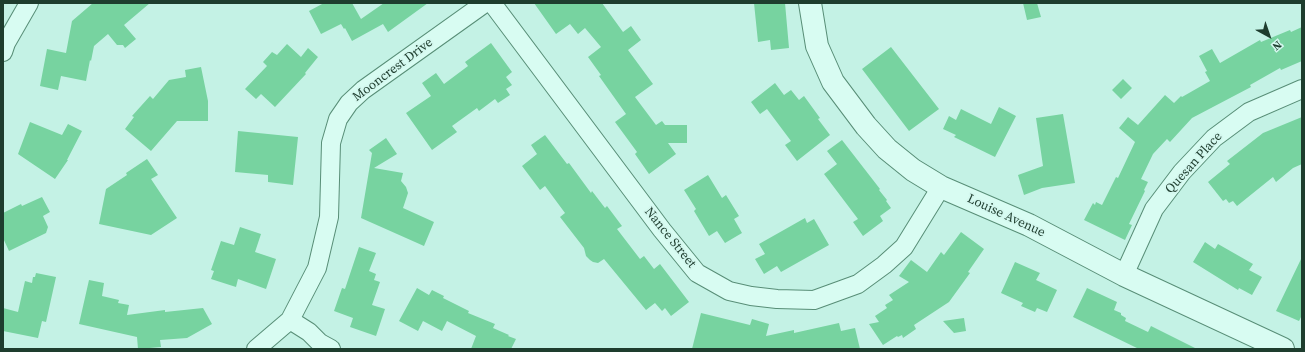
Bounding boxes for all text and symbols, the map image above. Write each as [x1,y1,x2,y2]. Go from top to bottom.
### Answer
north arrow [1249,16,1289,56]
street label: Mooncrest Drive [350,35,436,105]
text: N [1269,37,1285,54]
street label: Quesan Place [1162,129,1226,197]
street label: Louise Avenue [965,191,1047,241]
street label: Nance Street [641,205,699,271]

